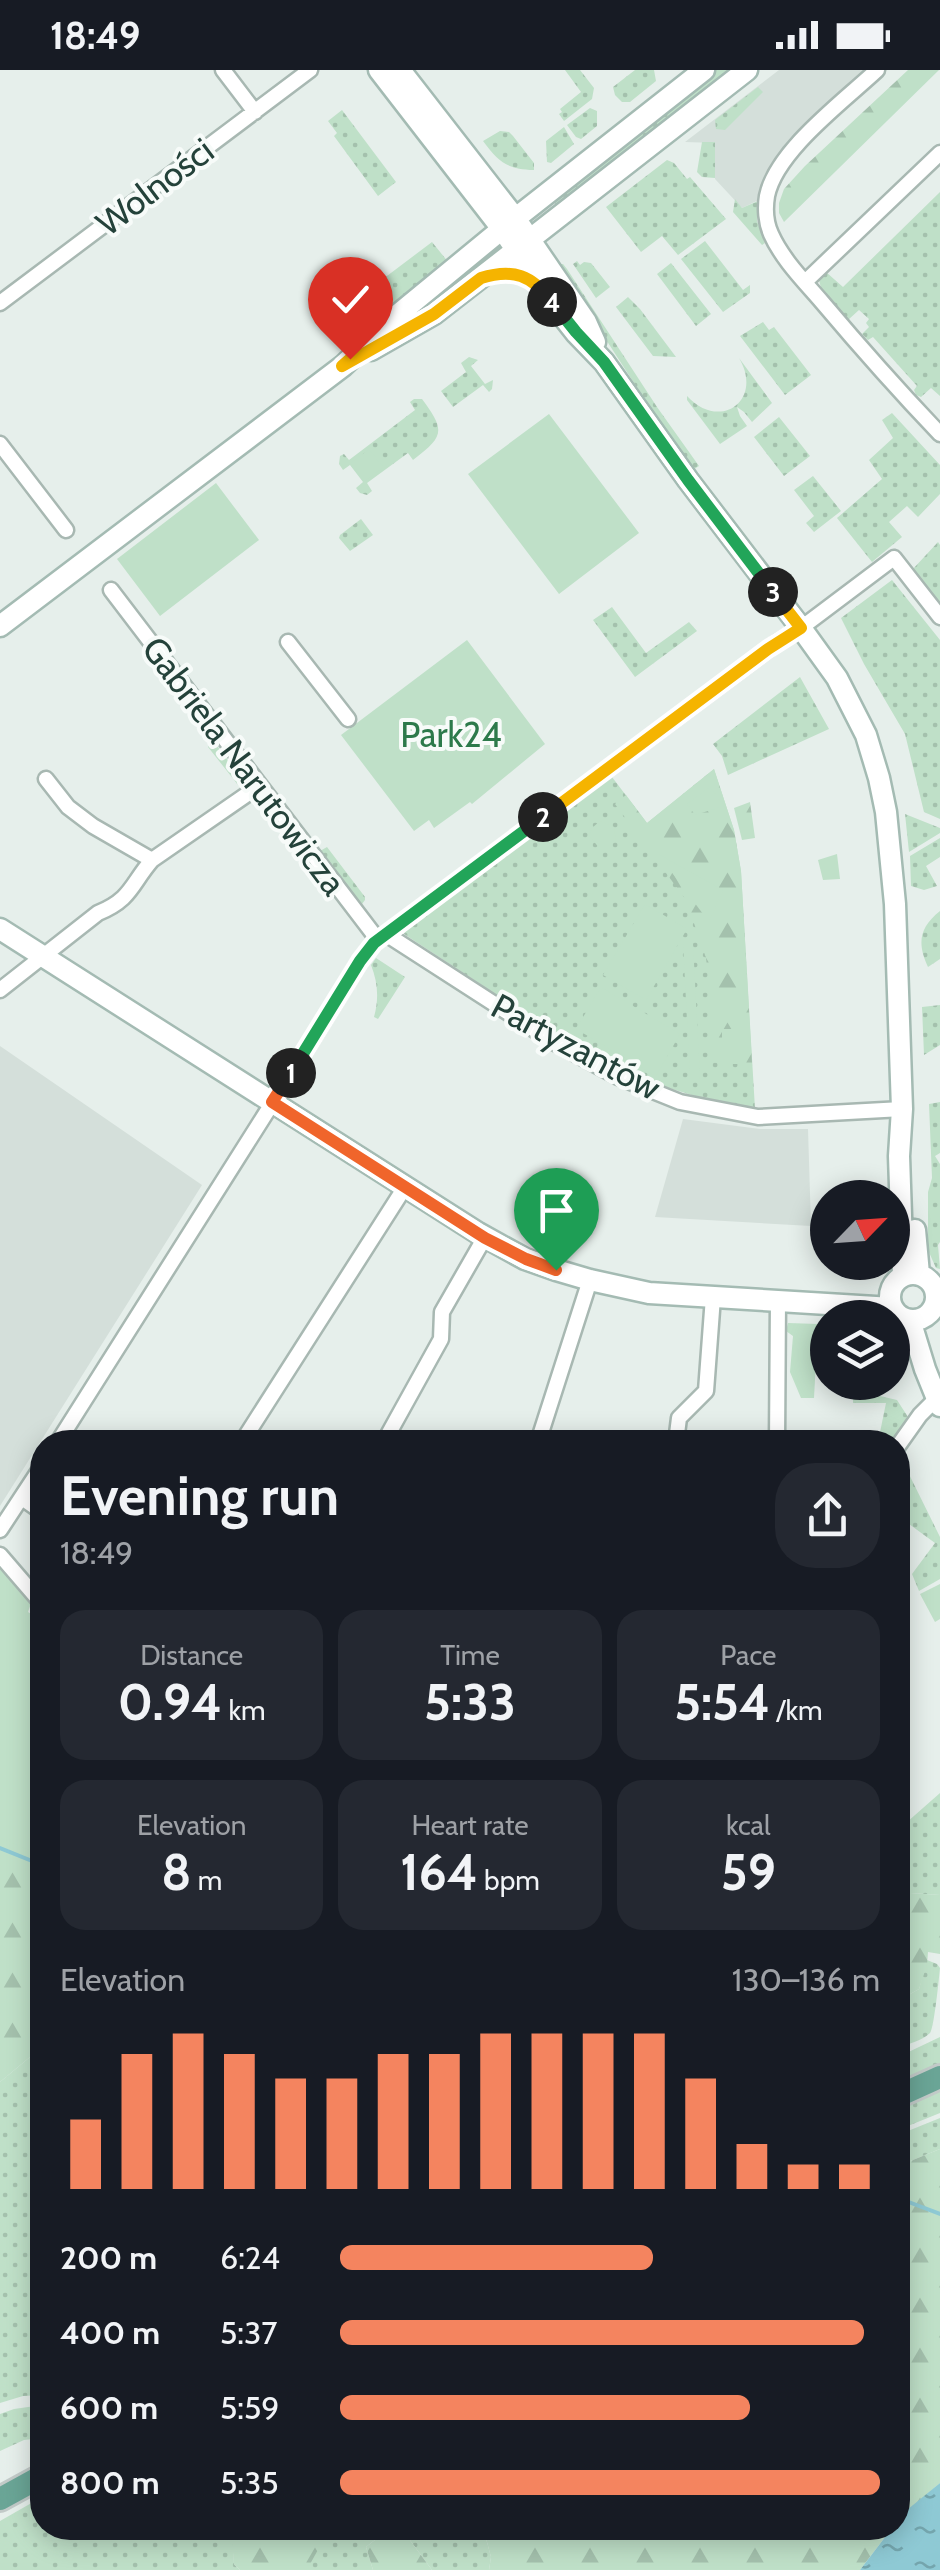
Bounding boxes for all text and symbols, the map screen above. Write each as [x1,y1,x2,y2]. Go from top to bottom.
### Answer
text: 18:49 [50,12,140,59]
street label: Wolności [88,129,222,245]
pin [308,257,393,360]
icon: check [323,272,378,327]
pin: 4 [527,277,577,327]
text: 4 [543,285,561,319]
pin: 3 [748,567,798,617]
text: 3 [765,575,781,609]
street label: Gabriela Narutowicza [133,628,356,903]
park label: Park24 [400,713,502,756]
pin: 2 [518,792,568,842]
text: 2 [536,800,550,834]
street label: Partyzantów [484,984,668,1109]
pin: 1 [266,1048,316,1098]
text: 1 [286,1056,296,1090]
pin [514,1168,599,1271]
north arrow [810,1180,910,1280]
map controls [810,1180,910,1400]
icon: arrive [529,1183,584,1238]
button: layers [810,1300,910,1400]
text: Evening run [60,1462,339,1529]
button: share [775,1463,880,1568]
text: 18:49 [60,1533,133,1572]
text: Distance [140,1638,243,1672]
text: Time [440,1638,500,1672]
text: Pace [720,1638,776,1672]
text: 0.94 [118,1672,222,1733]
text: 5:33 [424,1672,516,1733]
text: 5:54 [674,1672,770,1733]
text: km [222,1693,266,1727]
text: /km [770,1693,822,1727]
text: Elevation [137,1808,246,1842]
text: Heart rate [411,1808,529,1842]
text: kcal [726,1808,771,1842]
text: 8 [161,1842,191,1903]
text: 164 [400,1842,478,1903]
text: 59 [721,1842,776,1903]
text: m [191,1863,222,1897]
text: bpm [478,1863,540,1897]
text: Elevation [60,1960,185,1999]
text: 130–136 m [732,1960,880,1999]
text: 200 m [60,2238,157,2277]
text: 6:24 [220,2238,280,2277]
text: 400 m [60,2313,160,2352]
text: 5:37 [220,2313,277,2352]
text: 600 m [60,2388,158,2427]
text: 5:59 [220,2388,279,2427]
text: 800 m [60,2463,160,2502]
text: 5:35 [220,2463,279,2502]

